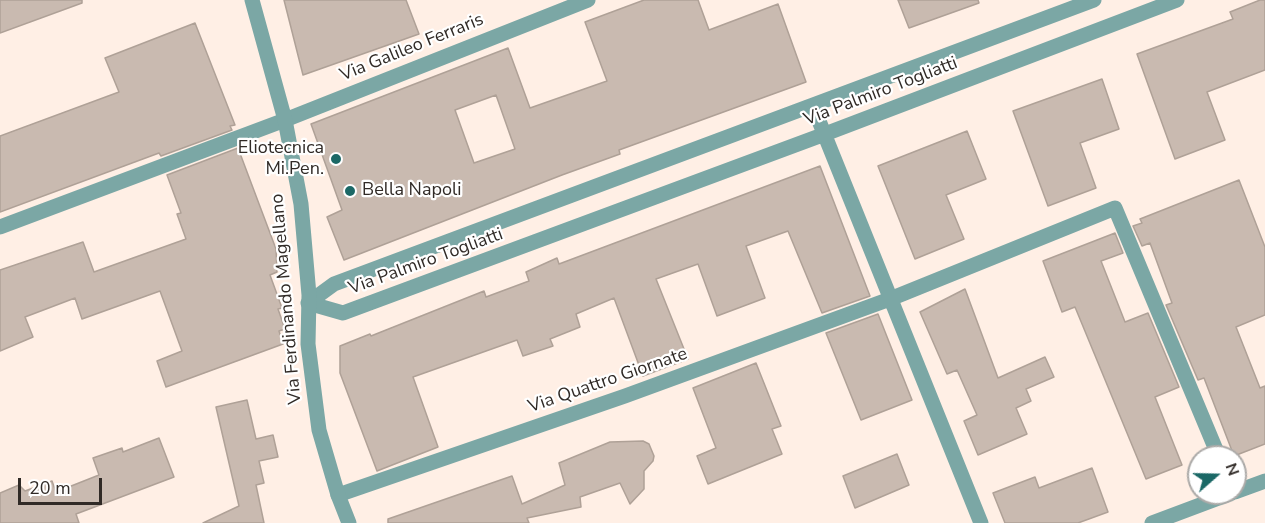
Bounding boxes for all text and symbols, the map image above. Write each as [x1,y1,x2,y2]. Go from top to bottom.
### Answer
street label: Via Galileo Ferraris [337,9,487,87]
street label: Via Palmiro Togliatti [801,53,961,131]
place label: Eliotecnica Mi.Pen. [238,138,324,180]
marker: Eliotecnica Mi.Pen. [329,152,343,166]
place label: Bella Napoli [362,180,461,202]
marker: Bella Napoli [343,184,357,198]
street label: Via Ferdinando Magellano [267,193,307,405]
street label: Via Palmiro Togliatti [346,224,506,300]
street label: Via Quattro Giornate [526,344,690,418]
north arrow [1187,445,1247,505]
text: N [1220,460,1244,479]
scale bar [21,466,105,504]
text: 20 m [29,476,71,500]

